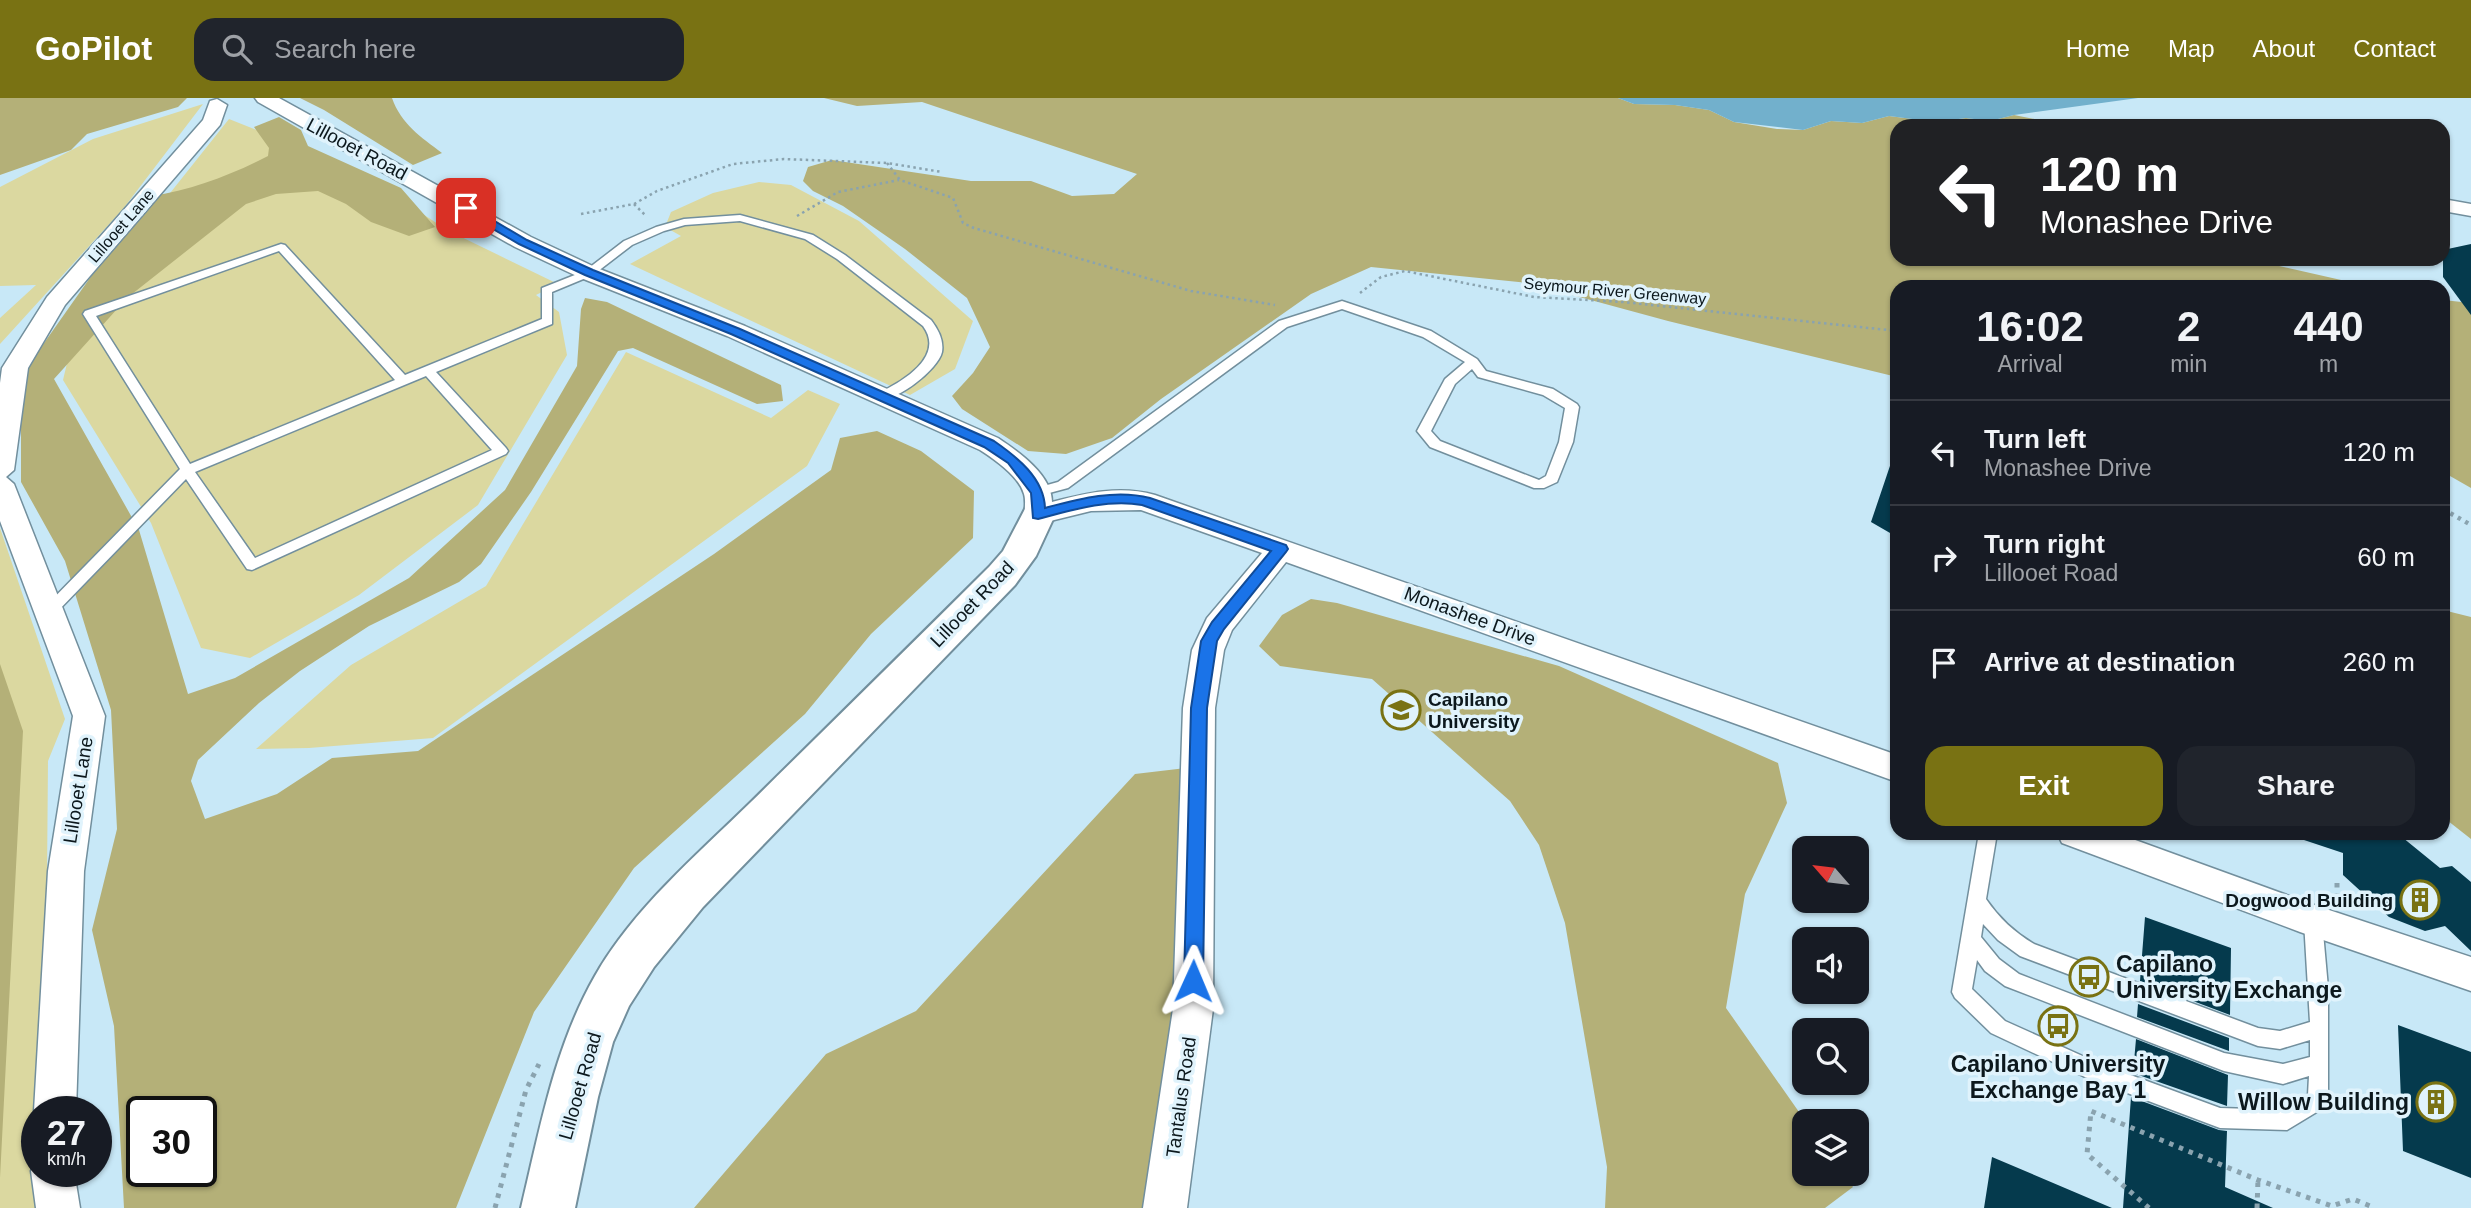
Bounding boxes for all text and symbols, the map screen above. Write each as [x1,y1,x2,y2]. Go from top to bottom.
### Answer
search box [194,18,684,81]
text: GoPilot [35,30,152,67]
icon: search [218,30,256,68]
text: Search here [274,34,416,64]
text: Home [2066,35,2130,62]
text: Map [2168,35,2215,62]
text: About [2253,35,2315,62]
text: Contact [2353,35,2436,62]
street label: Lillooet Road [303,114,411,184]
icon: left [1925,147,2016,238]
text: 120 m [2040,147,2179,201]
pin [436,178,496,238]
street label: Lillooet Lane [85,186,157,266]
icon: arrive [447,189,485,227]
text: Monashee Drive [2040,204,2273,240]
street label: Seymour River Greenway [1523,275,1707,307]
text: 16:02 [1976,303,2084,350]
text: 2 [2177,303,2200,350]
text: 440 [2294,303,2364,350]
text: Arrival [1997,351,2063,377]
text: min [2170,351,2207,377]
text: m [2319,351,2338,377]
text: Turn left [1984,424,2086,454]
icon: left [1925,434,1963,472]
text: 120 m [2343,437,2415,467]
text: Monashee Drive [1984,455,2151,481]
text: Turn right [1984,529,2105,559]
icon: right [1925,539,1963,577]
text: 60 m [2357,542,2415,572]
street label: Lillooet Road [926,557,1018,651]
text: Lillooet Road [1984,560,2118,586]
street label: Monashee Drive [1401,582,1539,650]
icon: arrive [1925,644,1963,682]
text: Arrive at destination [1984,647,2235,677]
text: 260 m [2343,647,2415,677]
school or university icon: Capilano University [1380,689,1422,731]
place label: Capilano University [1428,689,1520,732]
street label: Lillooet Lane [59,735,97,845]
button: Exit [1925,746,2163,826]
button: Share [2177,746,2415,826]
north arrow [1792,836,1869,914]
map controls [1792,836,1869,1186]
building icon: Dogwood Building [2399,879,2441,921]
place label: Dogwood Building [2225,890,2393,911]
button: sound [1792,927,1869,1004]
position arrow [1156,944,1230,1018]
place label: Capilano University Exchange [2116,951,2342,1003]
bus stop icon: Capilano University Exchange [2068,956,2110,998]
bus stop icon: Capilano University Exchange Bay 1 [2037,1005,2079,1047]
button: search [1792,1018,1869,1095]
street label: Lillooet Road [555,1030,605,1142]
street label: Tantalus Road [1162,1035,1200,1159]
place label: Capilano University Exchange Bay 1 [1951,1051,2166,1103]
building icon: Willow Building [2415,1081,2457,1123]
place label: Willow Building [2238,1089,2409,1115]
speed limit sign: 30 [126,1096,217,1187]
button: layers [1792,1109,1869,1186]
text: 27 [47,1113,86,1152]
text: km/h [47,1149,86,1169]

